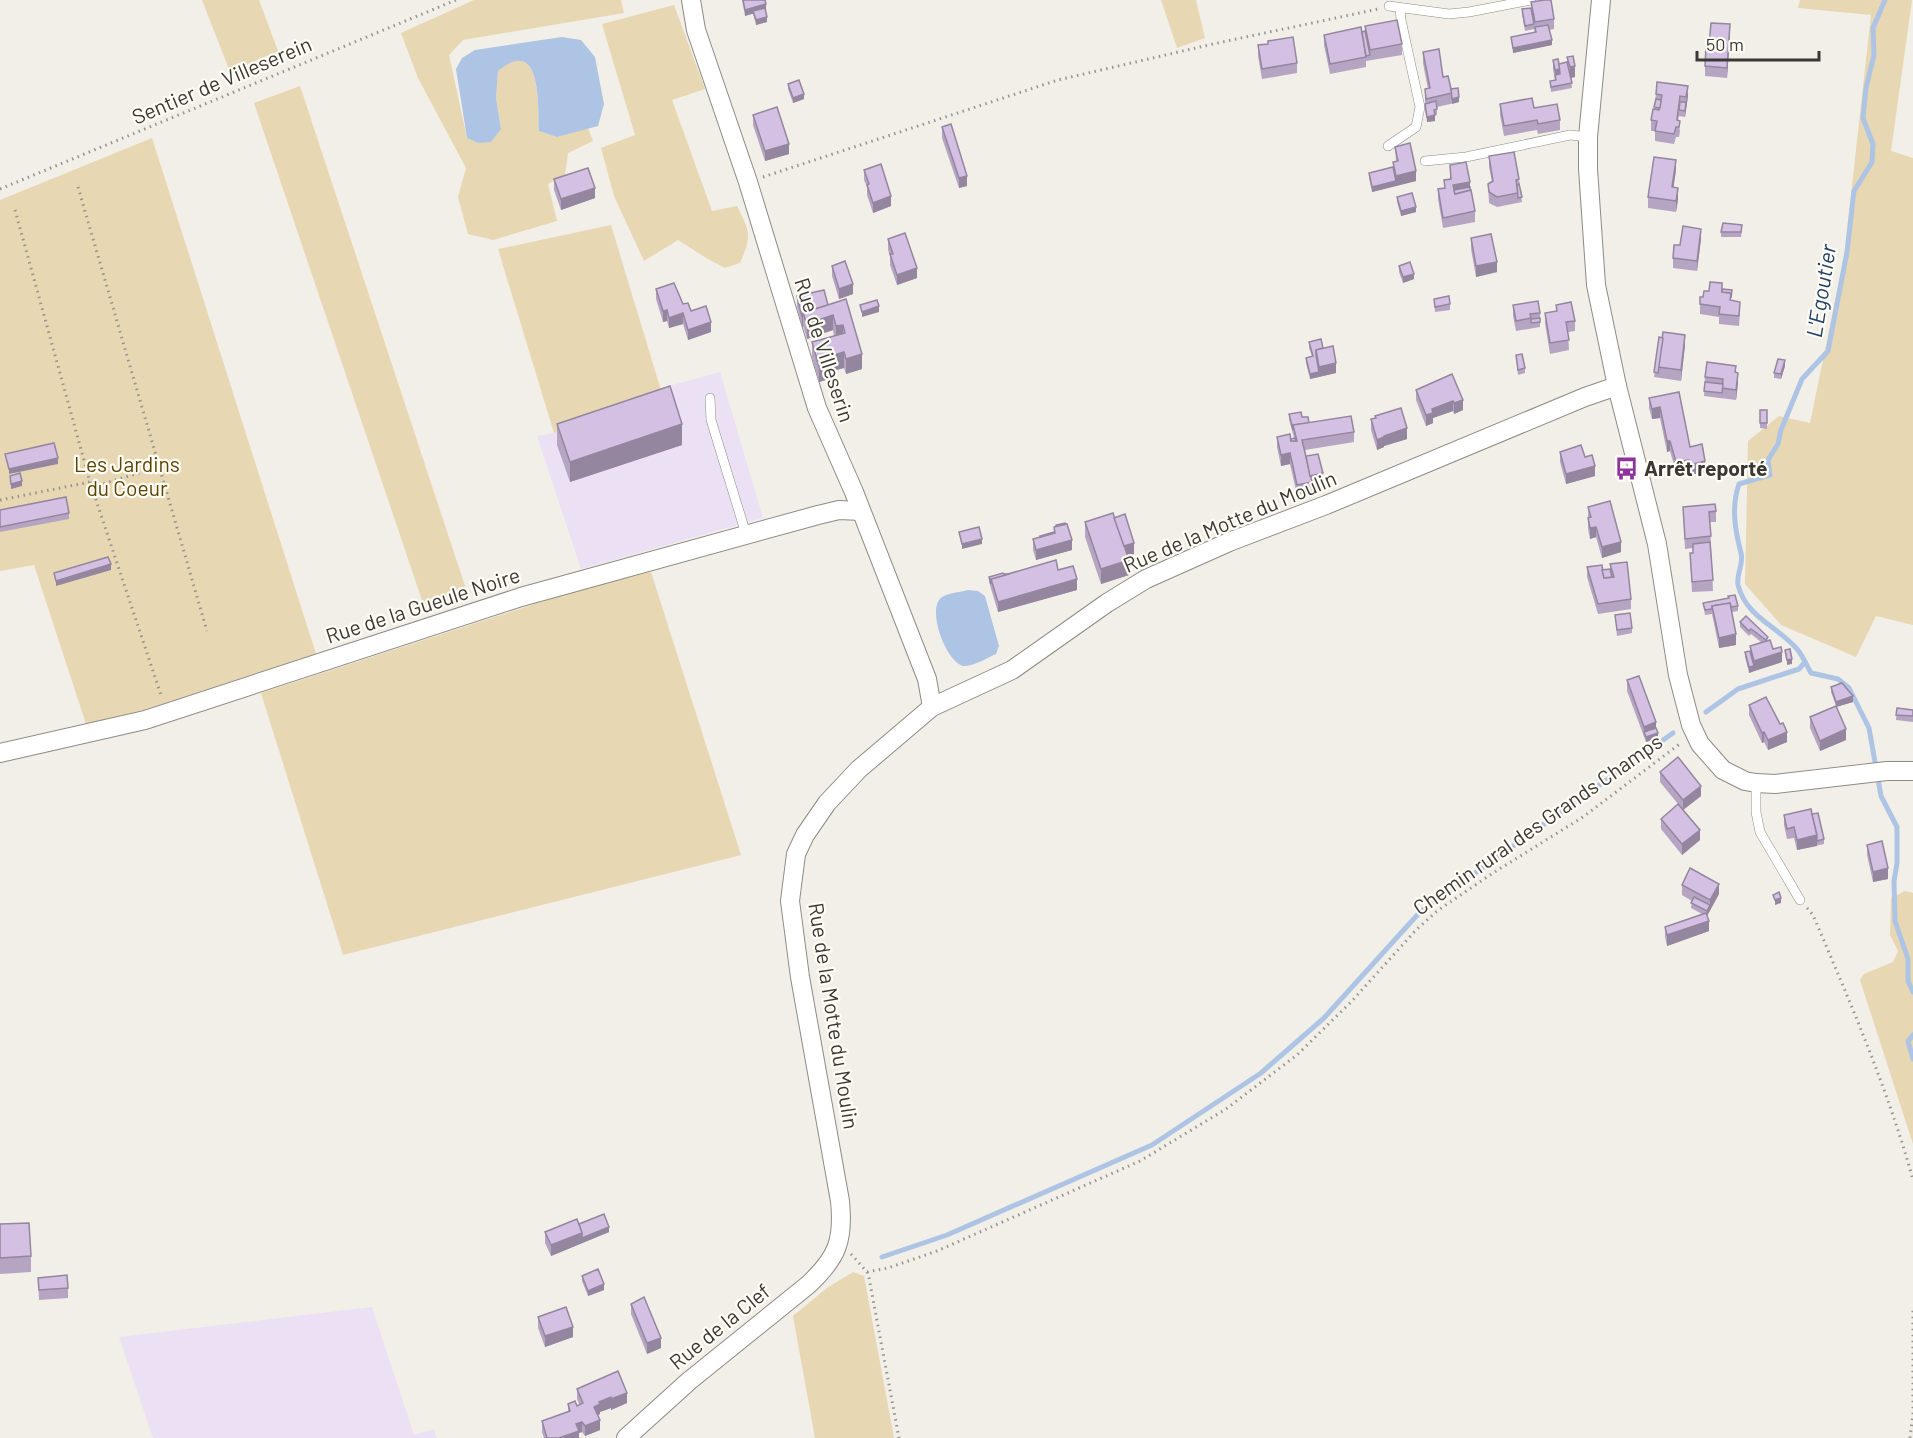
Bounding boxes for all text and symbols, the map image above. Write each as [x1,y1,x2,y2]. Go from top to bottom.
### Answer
scale bar [1697,24,1818,62]
street label: Sentier de Villeserein [128,30,315,129]
text: 50 m [1706,33,1744,55]
water label: L'Egoutier [1800,241,1840,339]
street label: Rue de Villeserin [790,274,861,425]
park label: Les Jardins du Coeur [74,451,180,500]
place label: Arrêt reporté [1644,455,1767,480]
bus stop icon: Arrêt reporté [1613,456,1639,482]
street label: Rue de la Motte du Moulin [1119,464,1340,577]
street label: Rue de la Gueule Noire [322,561,523,648]
street label: Chemin rural des Grands Champs [1408,728,1667,920]
street label: Rue de la Motte du Moulin [804,901,865,1131]
street label: Rue de la Clef [664,1278,774,1374]

